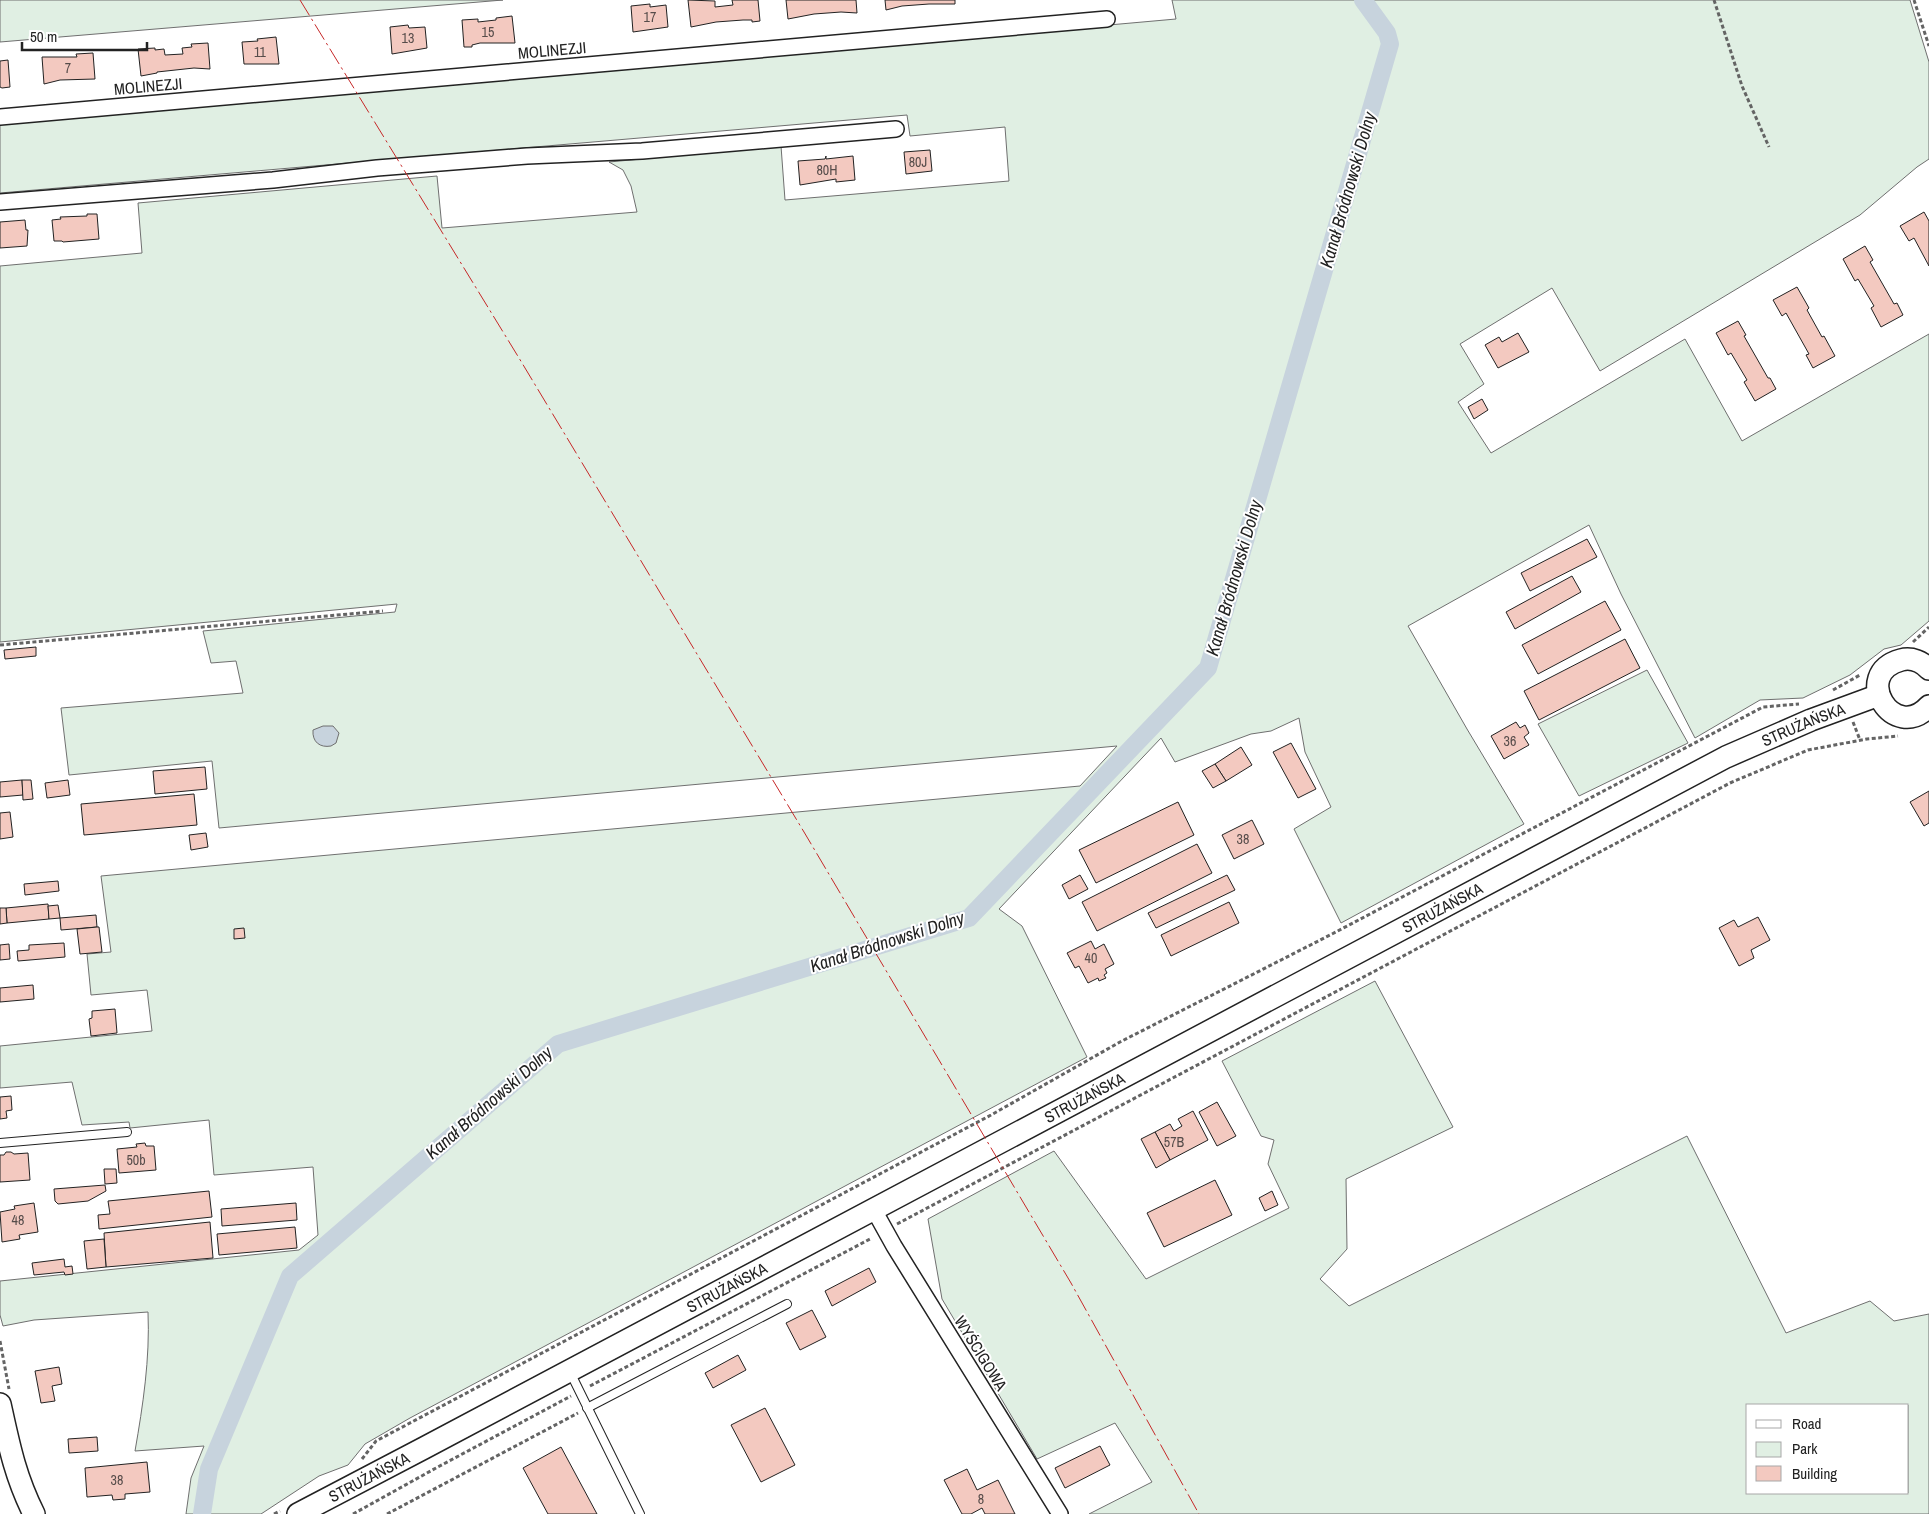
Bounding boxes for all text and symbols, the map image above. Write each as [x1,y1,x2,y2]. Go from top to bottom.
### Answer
house number: 17 [644,8,656,26]
scale bar [22,20,148,52]
house number: 15 [482,23,494,41]
text: 50 m [30,26,57,47]
house number: 13 [402,29,414,47]
street label: MOLINEZJI [517,36,587,64]
house number: 11 [254,43,267,61]
house number: 7 [65,59,71,77]
street label: MOLINEZJI [113,72,183,100]
water label: Kanał Bródnowski Dolny [1313,108,1382,271]
house number: 80J [909,153,927,171]
house number: 80H [816,161,838,179]
water label: Kanał Bródnowski Dolny [1199,496,1268,659]
street label: STRUŻAŃSKA [1758,697,1848,751]
house number: 36 [1504,732,1516,750]
house number: 38 [1237,830,1249,848]
street label: STRUŻAŃSKA [1398,877,1487,938]
water label: Kanał Bródnowski Dolny [807,904,969,978]
house number: 40 [1085,949,1097,967]
water label: Kanał Bródnowski Dolny [420,1039,559,1165]
street label: STRUŻAŃSKA [1040,1067,1129,1128]
house number: 57B [1164,1133,1185,1151]
house number: 50b [126,1151,146,1169]
house number: 48 [12,1211,24,1229]
street label: STRUŻAŃSKA [683,1257,771,1318]
street label: WYŚCIGOWA [949,1312,1013,1395]
legend [1746,1404,1909,1494]
text: Road [1792,1413,1821,1434]
text: Park [1792,1438,1818,1459]
street label: STRUŻAŃSKA [325,1447,413,1507]
text: Building [1792,1463,1837,1484]
house number: 38 [111,1471,123,1489]
house number: 8 [978,1490,984,1508]

